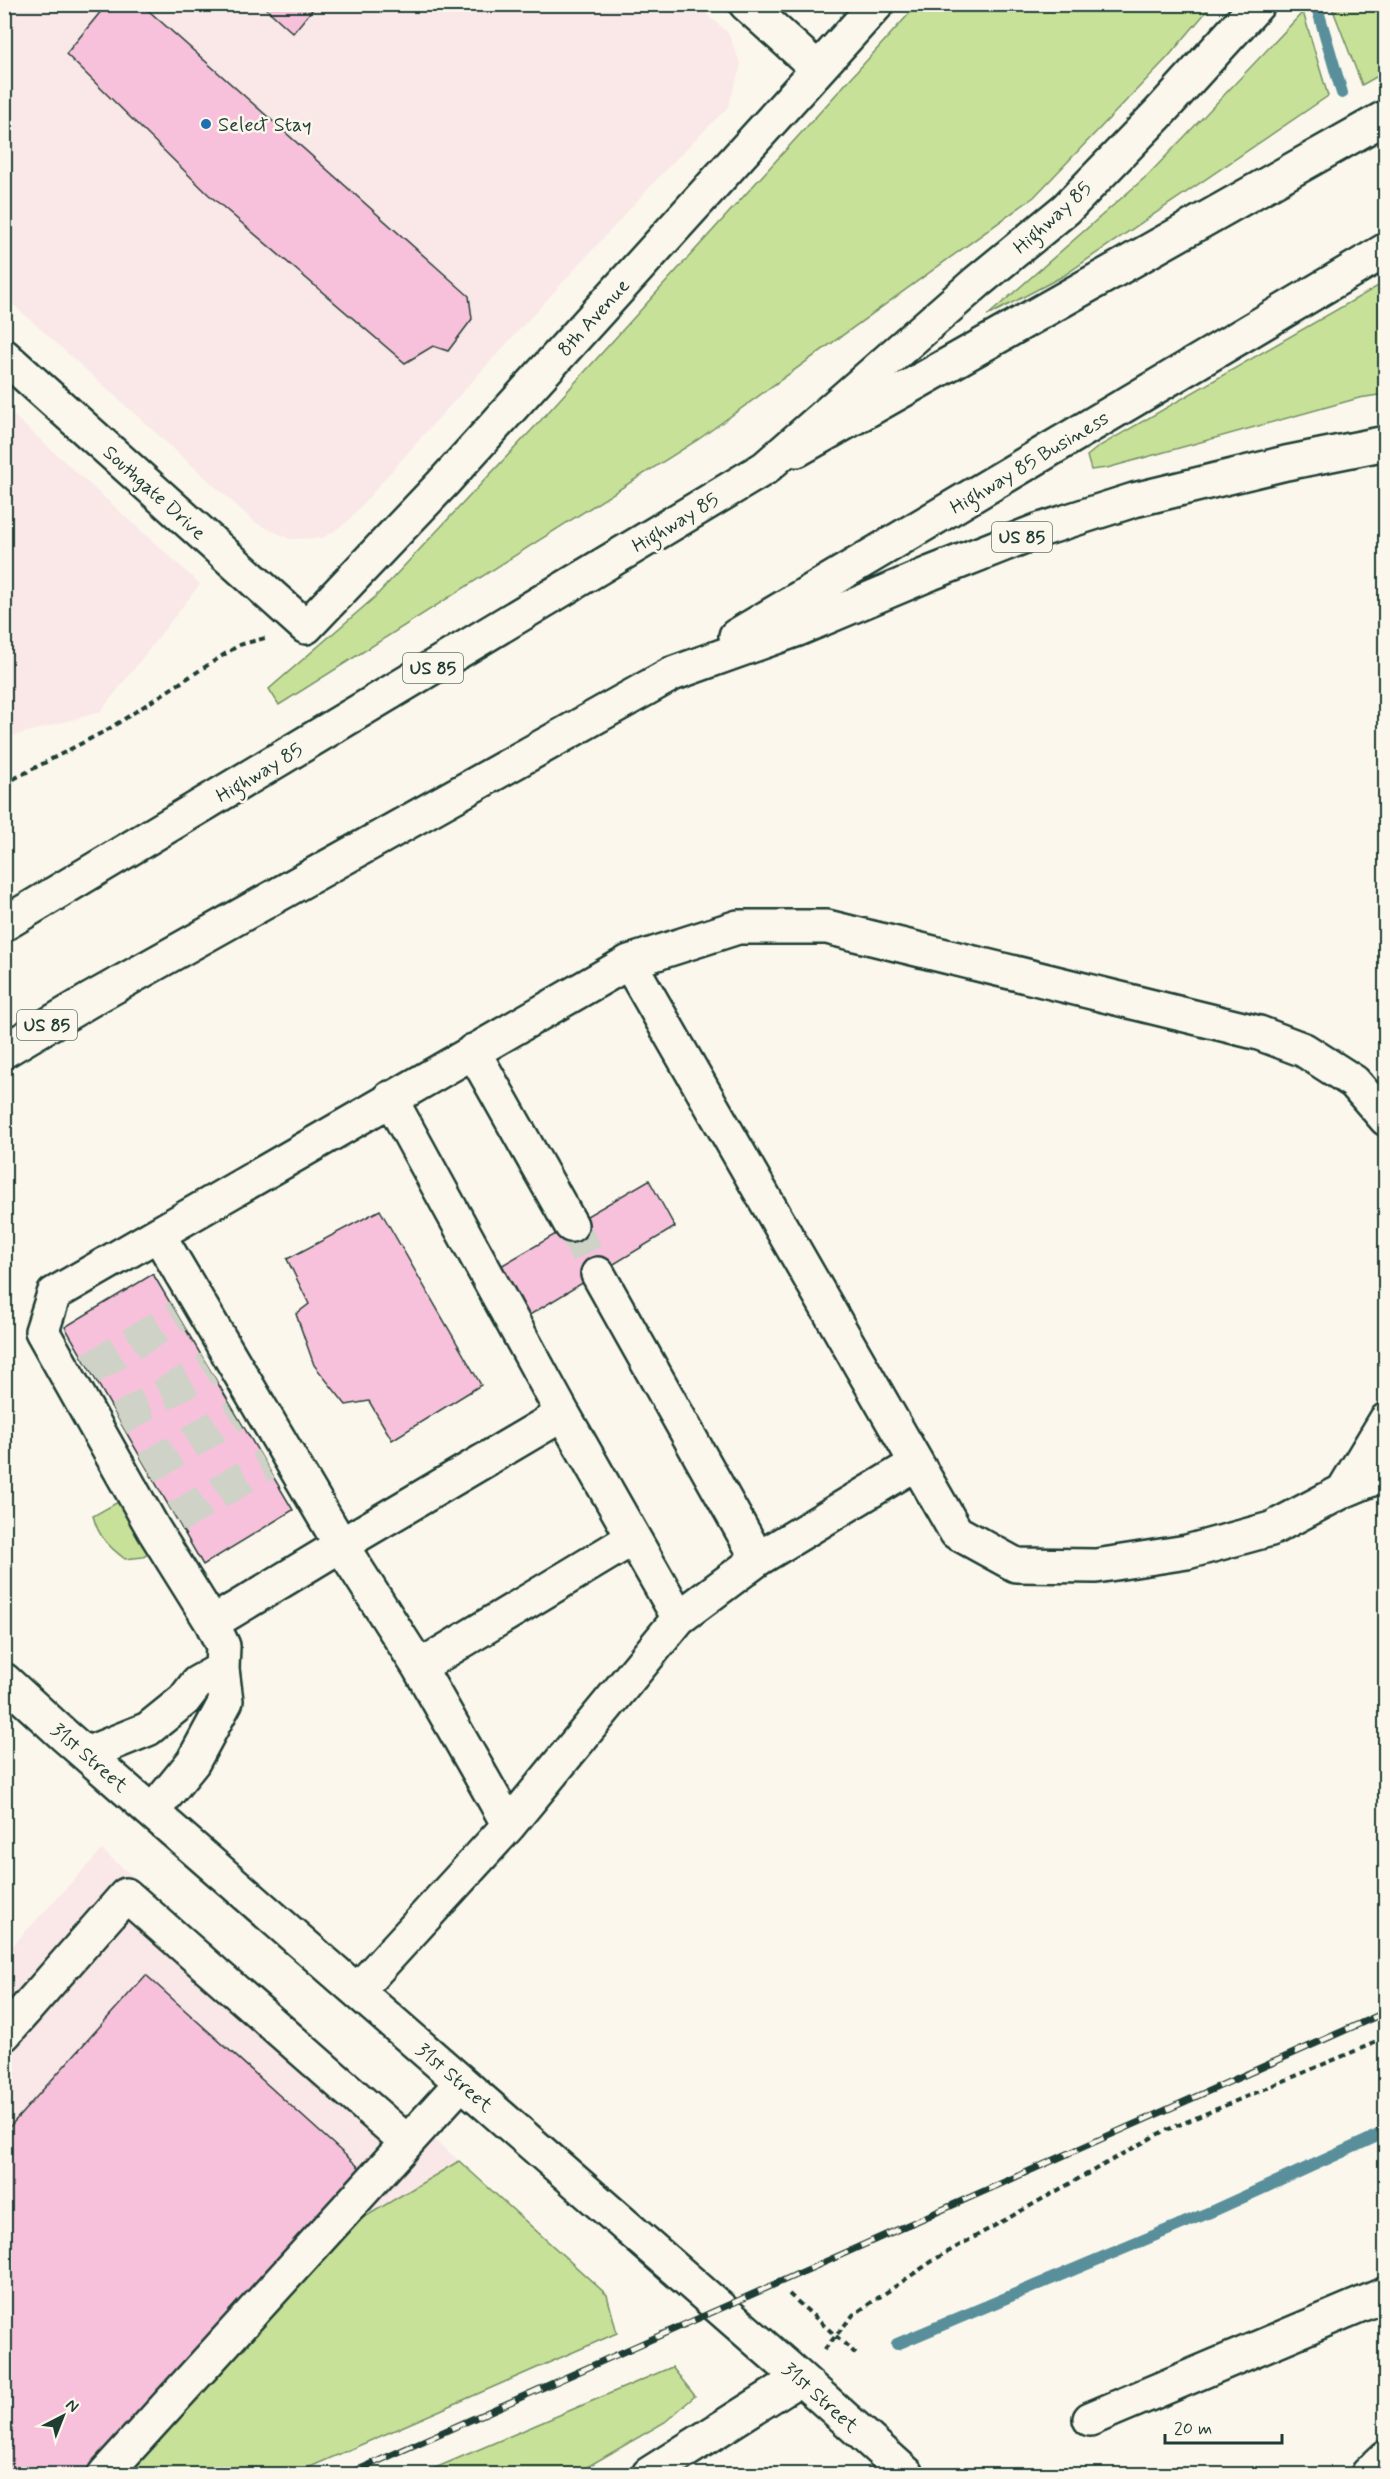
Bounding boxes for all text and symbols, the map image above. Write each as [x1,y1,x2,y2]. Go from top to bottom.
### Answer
place label: Select Stay [218,112,311,139]
marker: Select Stay [199,117,213,131]
street label: Highway 85 [1008,176,1099,262]
street label: 8th Avenue [552,273,636,363]
street label: Highway 85 Business [945,405,1115,523]
street label: Southgate Drive [97,440,211,547]
street label: Highway 85 [627,487,725,562]
road number: US 85 [992,522,1052,552]
road number: US 85 [403,653,463,683]
street label: Highway 85 [211,737,309,812]
road number: US 85 [17,1010,77,1040]
street label: 31st Street [45,1717,134,1799]
street label: 31st Street [410,2037,499,2119]
street label: 31st Street [776,2357,864,2440]
north arrow [33,2386,93,2446]
text: N [61,2395,83,2417]
scale bar [1165,2407,1282,2445]
text: 20 m [1174,2417,1212,2441]

